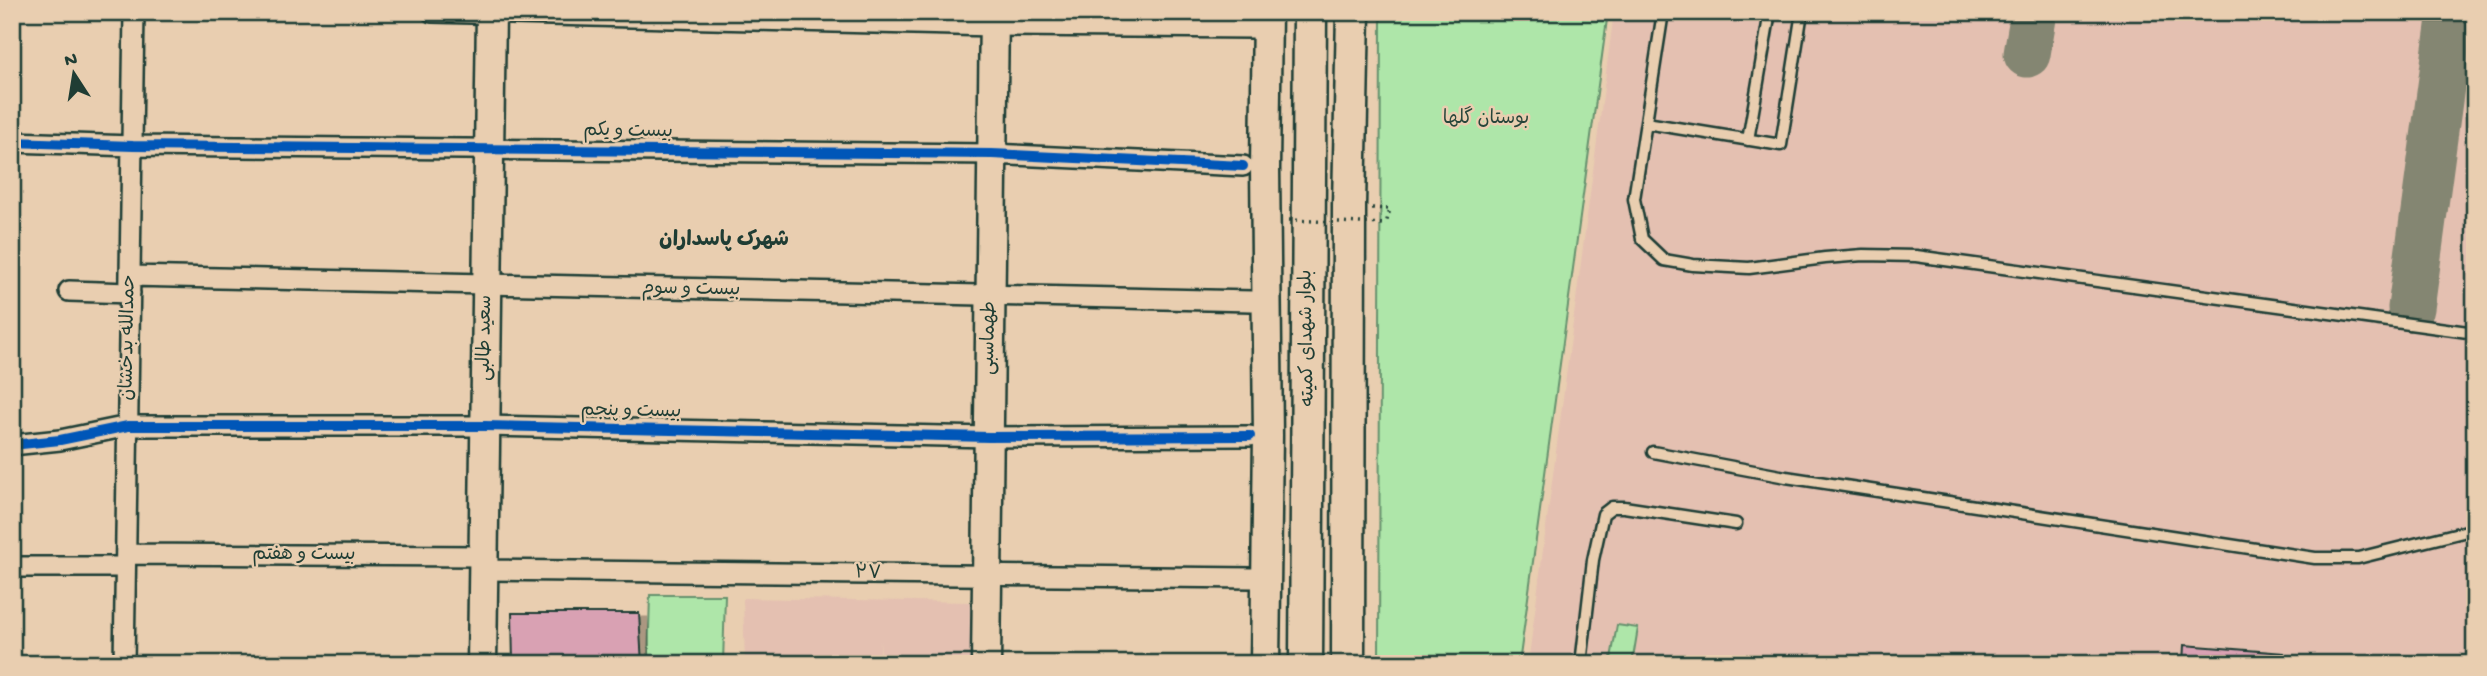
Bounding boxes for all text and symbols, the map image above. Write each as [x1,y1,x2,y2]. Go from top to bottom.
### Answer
north arrow [38,38,108,108]
text: N [63,48,80,73]
park label: بوستان گلها [1443,106,1529,131]
street label: بیست و یکم [583,120,673,144]
district label: شهرک پاسداران [659,229,789,254]
street label: بلوار شهدای کمیته [1295,269,1321,407]
street label: حمدالله بدخشان [116,275,142,401]
street label: بیست و سوم [641,278,741,302]
street label: سعید طالبی [474,295,498,381]
street label: طهماسبی [978,301,1002,375]
street label: بیست و پنجم [580,400,682,424]
street label: بیست و هفتم [252,544,356,567]
street label: ۲۷ [855,562,881,586]

